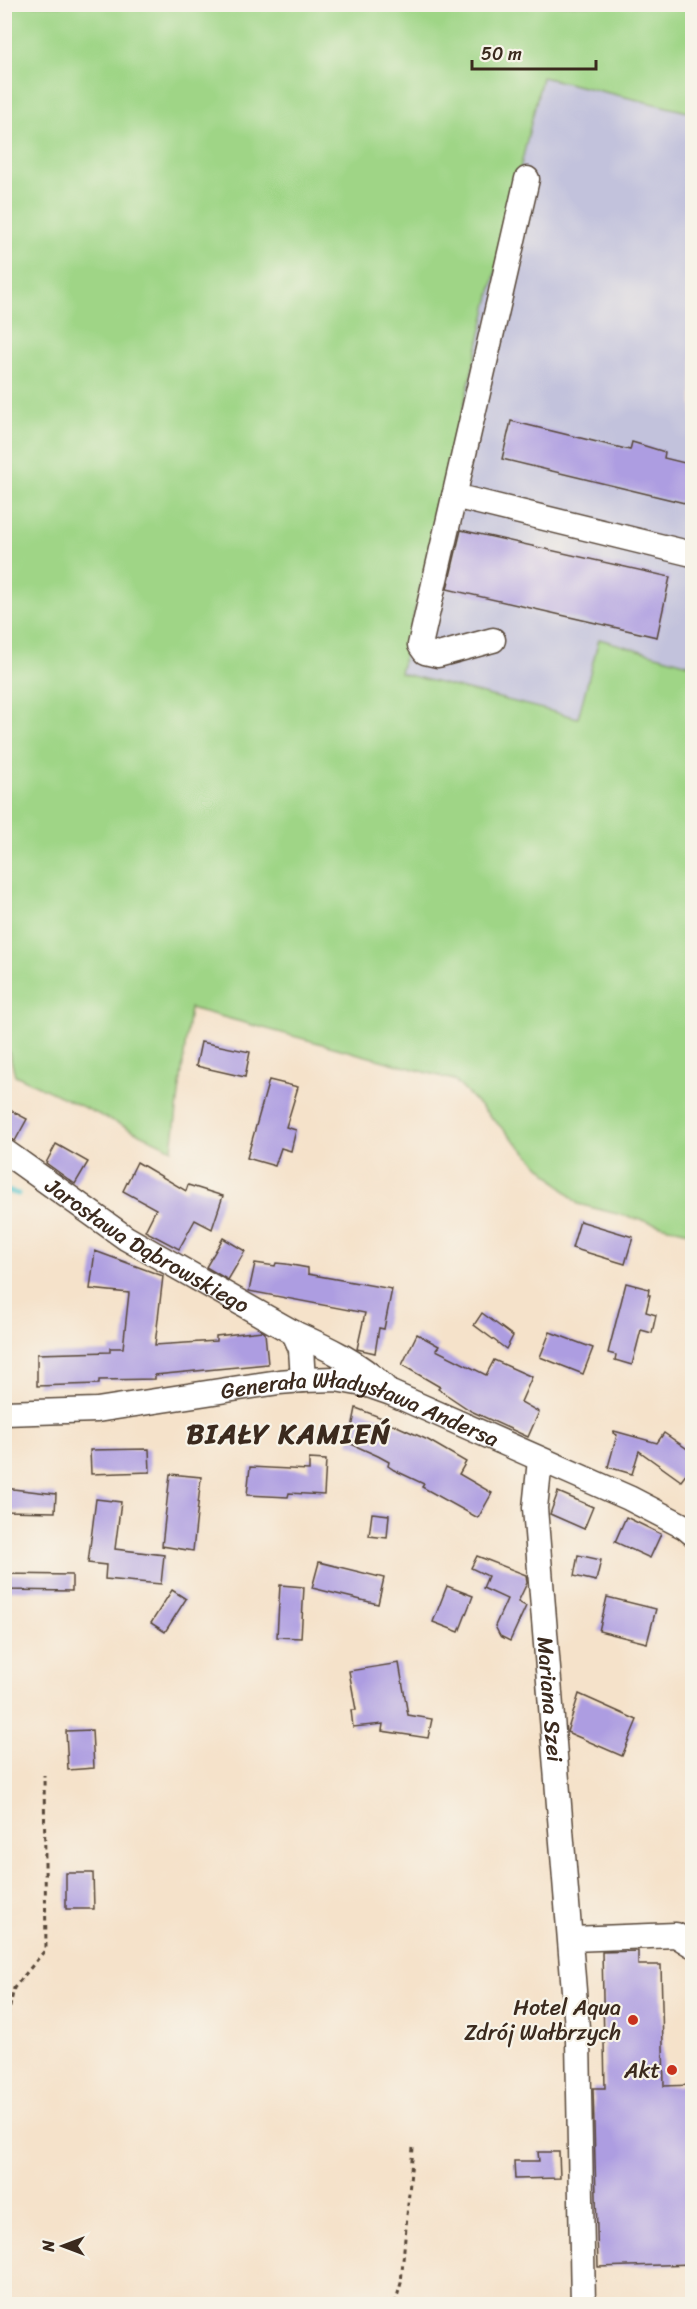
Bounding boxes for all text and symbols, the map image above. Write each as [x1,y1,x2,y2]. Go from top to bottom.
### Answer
scale bar [472,33,596,71]
text: 50 m [481,38,522,70]
street label: Jarosława Dąbrowskiego [36,1167,257,1324]
street label: Generała Władysława Andersa [218,1360,505,1458]
district label: BIAŁY KAMIEŃ [186,1409,392,1458]
street label: Mariana Szei [525,1635,575,1764]
place label: Hotel Aqua Zdrój Wałbrzych [464,1988,621,2052]
marker: Hotel Aqua Zdrój Wałbrzych [626,2013,640,2027]
place label: Akt [623,2051,660,2090]
marker: Akt [665,2063,679,2077]
north arrow [33,2216,93,2276]
text: N [34,2240,63,2253]

